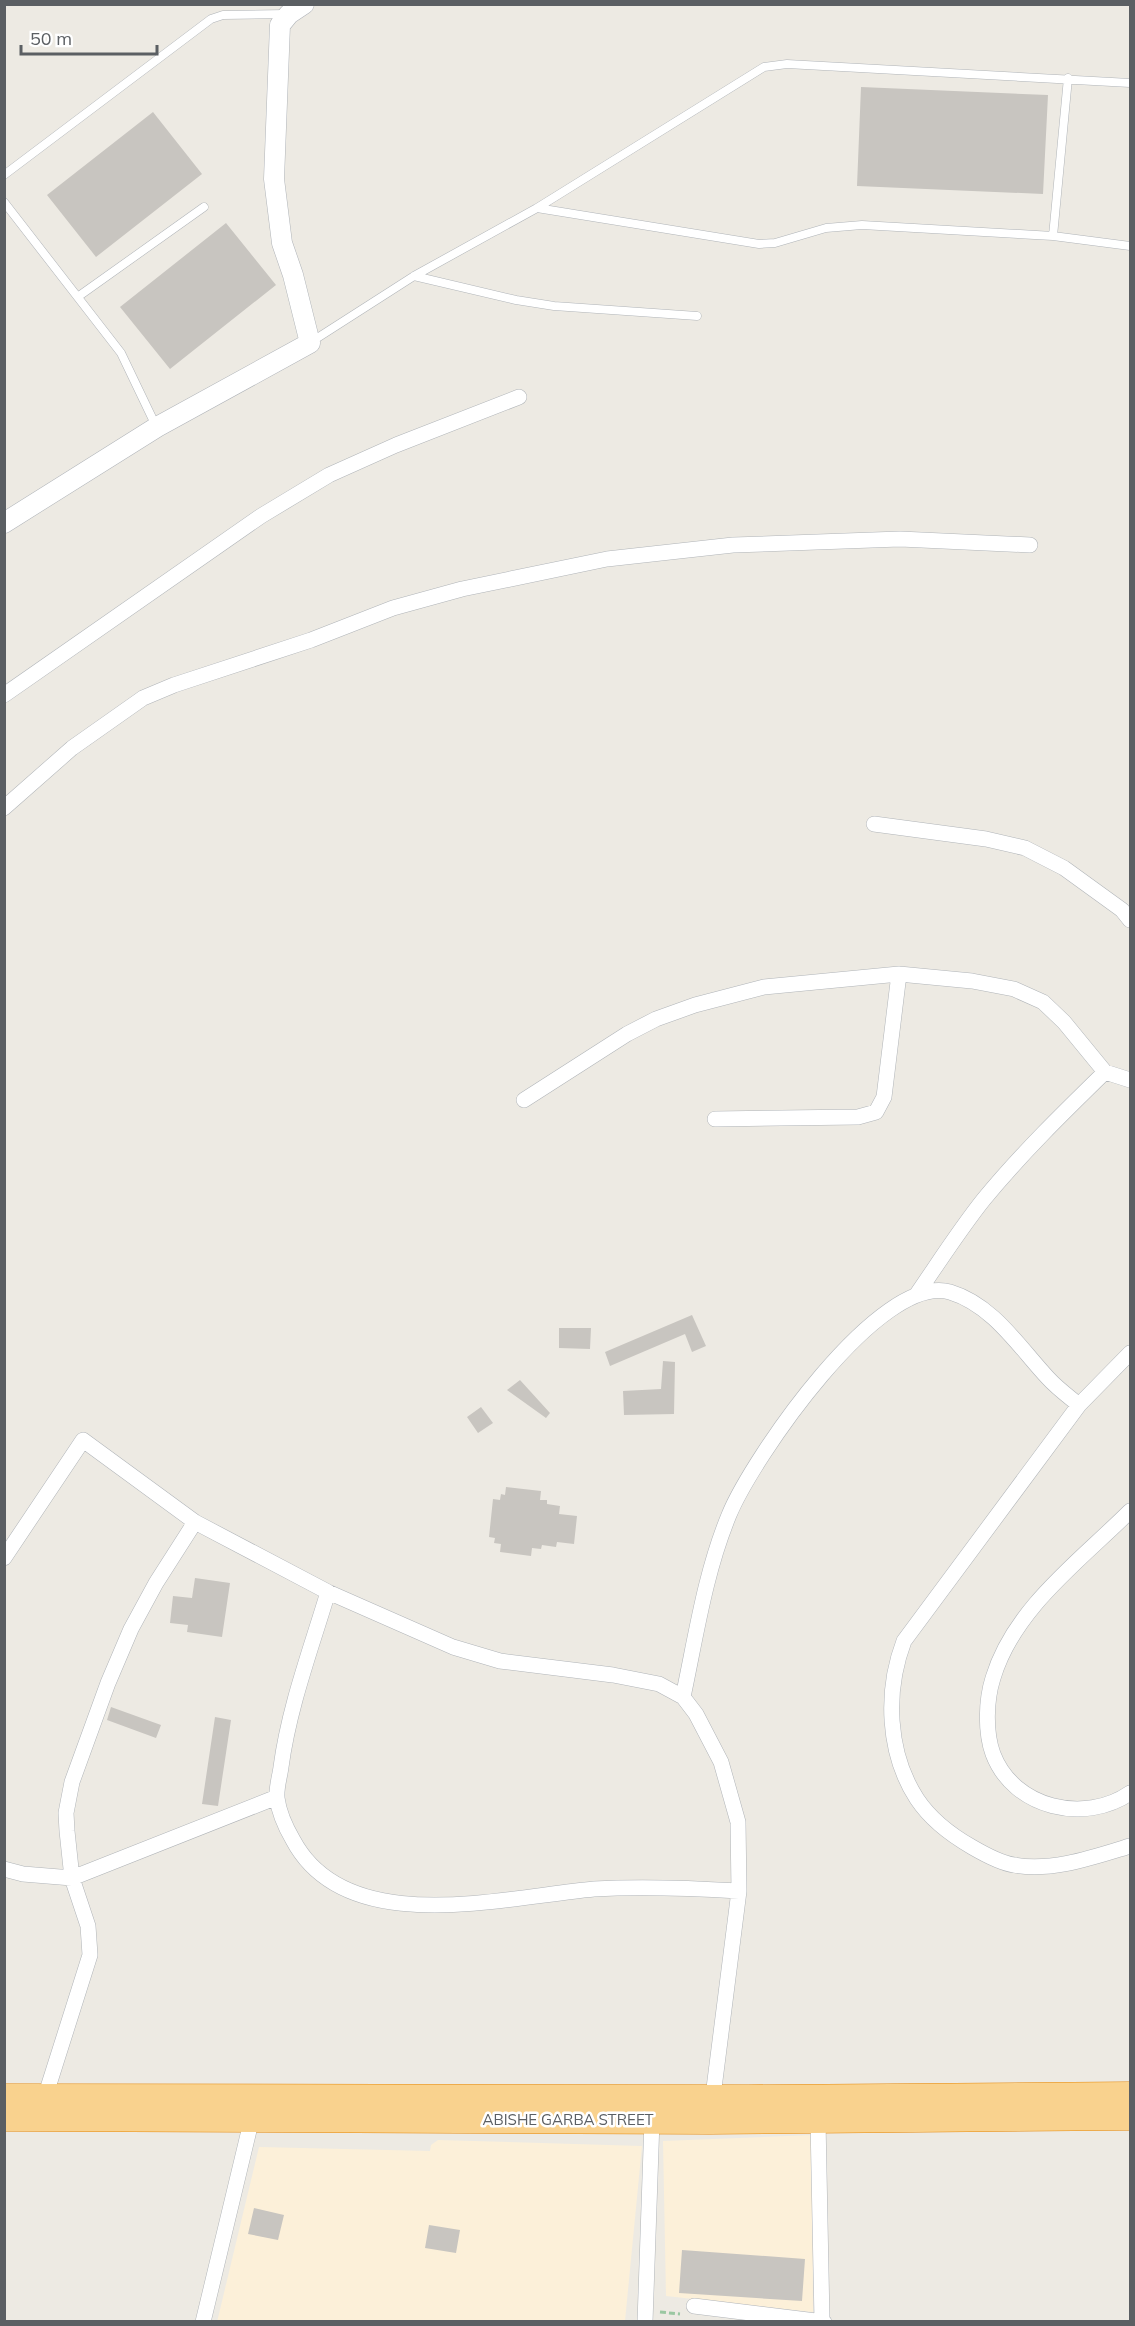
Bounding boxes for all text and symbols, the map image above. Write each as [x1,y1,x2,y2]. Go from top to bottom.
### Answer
scale bar [21,18,158,56]
text: 50 m [30,27,72,50]
street label: ABISHE GARBA STREET [482,2110,654,2129]

